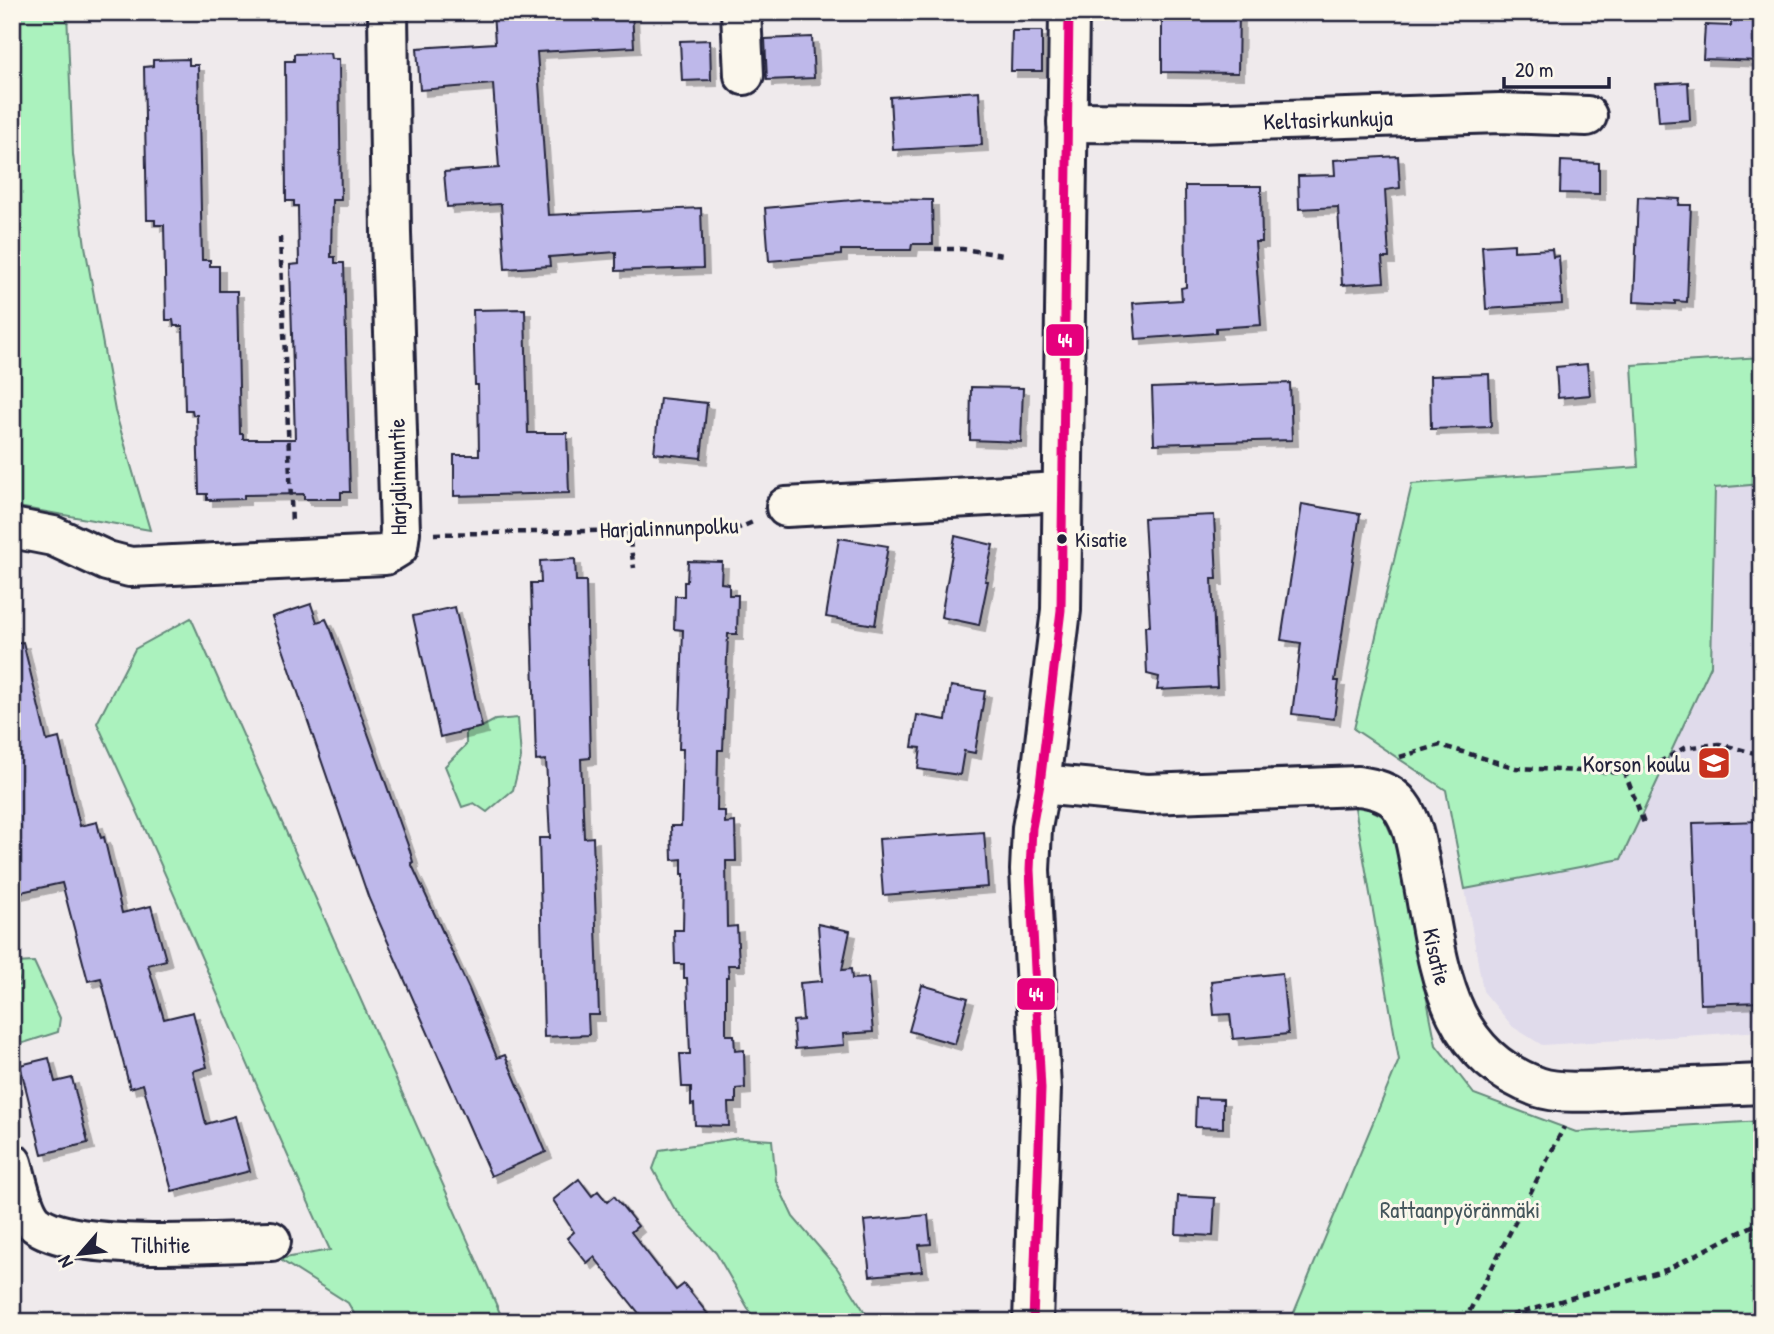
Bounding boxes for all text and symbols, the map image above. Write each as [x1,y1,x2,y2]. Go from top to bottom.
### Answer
scale bar [1504,46,1610,90]
text: 20 m [1515,55,1553,84]
street label: Keltasirkunkuja [1263,101,1393,136]
line badge: 44 [1045,323,1085,357]
text: 44 [1058,327,1072,353]
street label: Harjalinnuntie [380,418,414,536]
street label: Harjalinnunpolku [599,509,739,545]
place label: Kisatie [1075,525,1127,554]
marker: Kisatie [1055,532,1069,546]
school or university icon: Korson koulu [1695,744,1733,782]
place label: Korson koulu [1583,748,1690,779]
street label: Kisatie [1416,926,1459,989]
line badge: 44 [1016,977,1056,1011]
text: 44 [1029,981,1043,1007]
park label: Rattaanpyöränmäki [1380,1194,1540,1225]
north arrow [46,1218,116,1288]
street label: Tilhitie [130,1228,191,1260]
text: N [51,1251,79,1273]

